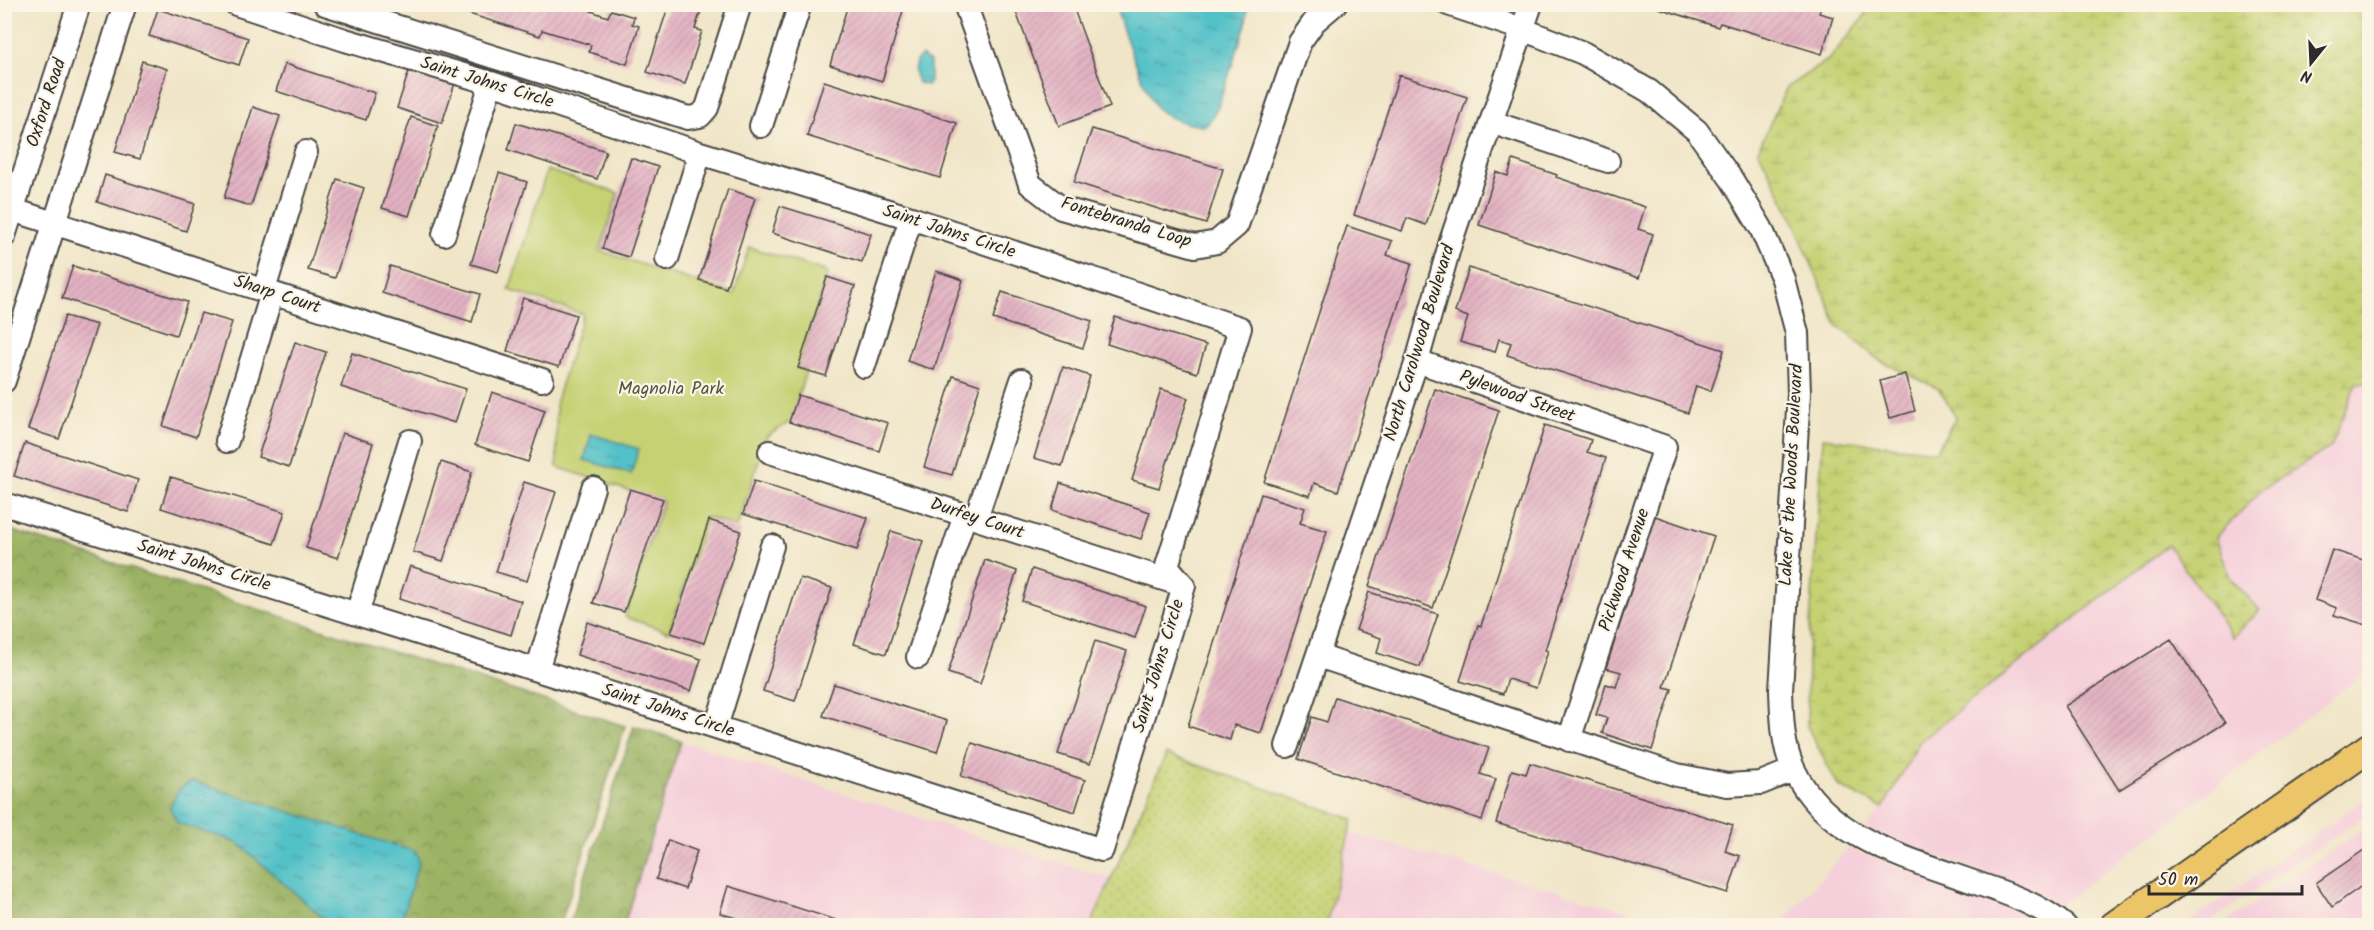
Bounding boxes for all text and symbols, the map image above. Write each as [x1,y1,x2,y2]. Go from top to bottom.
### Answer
north arrow [2281,33,2341,93]
street label: Saint Johns Circle [417,49,557,117]
street label: Oxford Road [19,54,75,151]
text: N [2298,62,2315,89]
street label: Fontebranda Loop [1057,189,1195,257]
street label: Saint Johns Circle [879,197,1019,267]
street label: North Carolwood Boulevard [1376,240,1464,445]
street label: Sharp Court [230,267,325,323]
street label: Lake of the Woods Boulevard [1772,362,1812,587]
street label: Pylewood Street [1455,363,1580,432]
park label: Magnolia Park [618,375,725,404]
street label: Durfey Court [926,490,1029,548]
street label: Pickwood Avenue [1591,505,1659,635]
street label: Saint Johns Circle [134,532,274,600]
street label: Saint Johns Circle [1125,596,1193,736]
street label: Saint Johns Circle [598,676,738,746]
scale bar [2149,858,2302,896]
text: 50 m [2158,866,2198,895]

